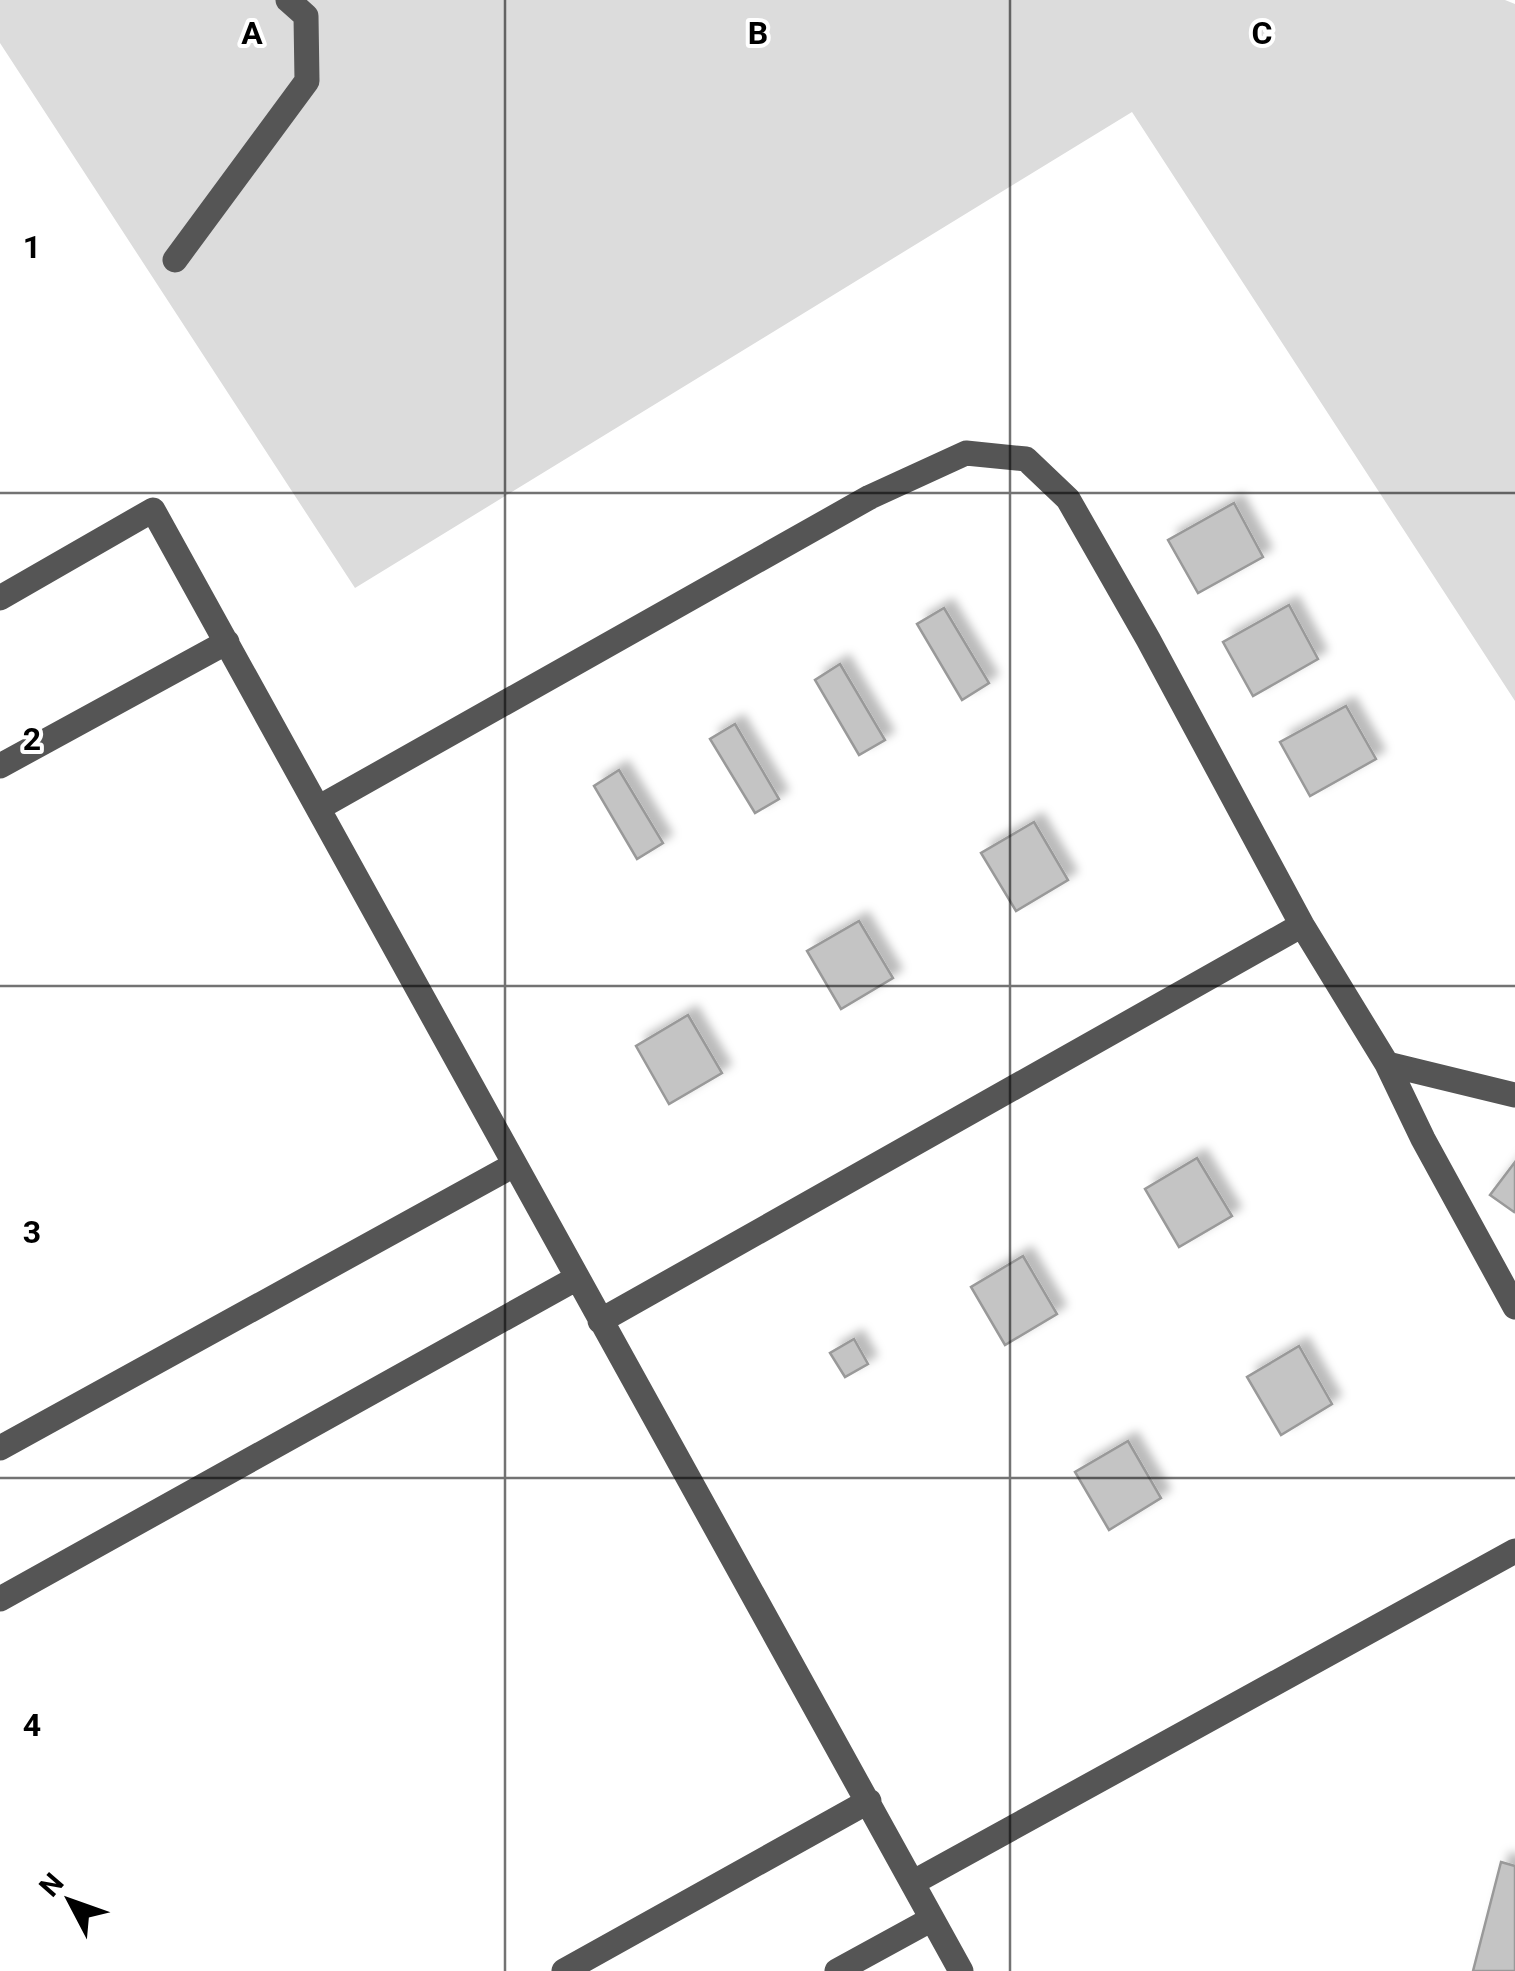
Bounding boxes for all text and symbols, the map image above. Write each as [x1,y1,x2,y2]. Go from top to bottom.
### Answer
text: A [241,14,263,52]
text: B [748,14,768,52]
text: C [1252,14,1272,52]
text: 1 [23,228,41,266]
text: 2 [23,720,41,758]
text: 3 [23,1213,41,1251]
text: 4 [23,1706,41,1744]
north arrow [20,1851,120,1951]
text: N [33,1867,70,1903]

